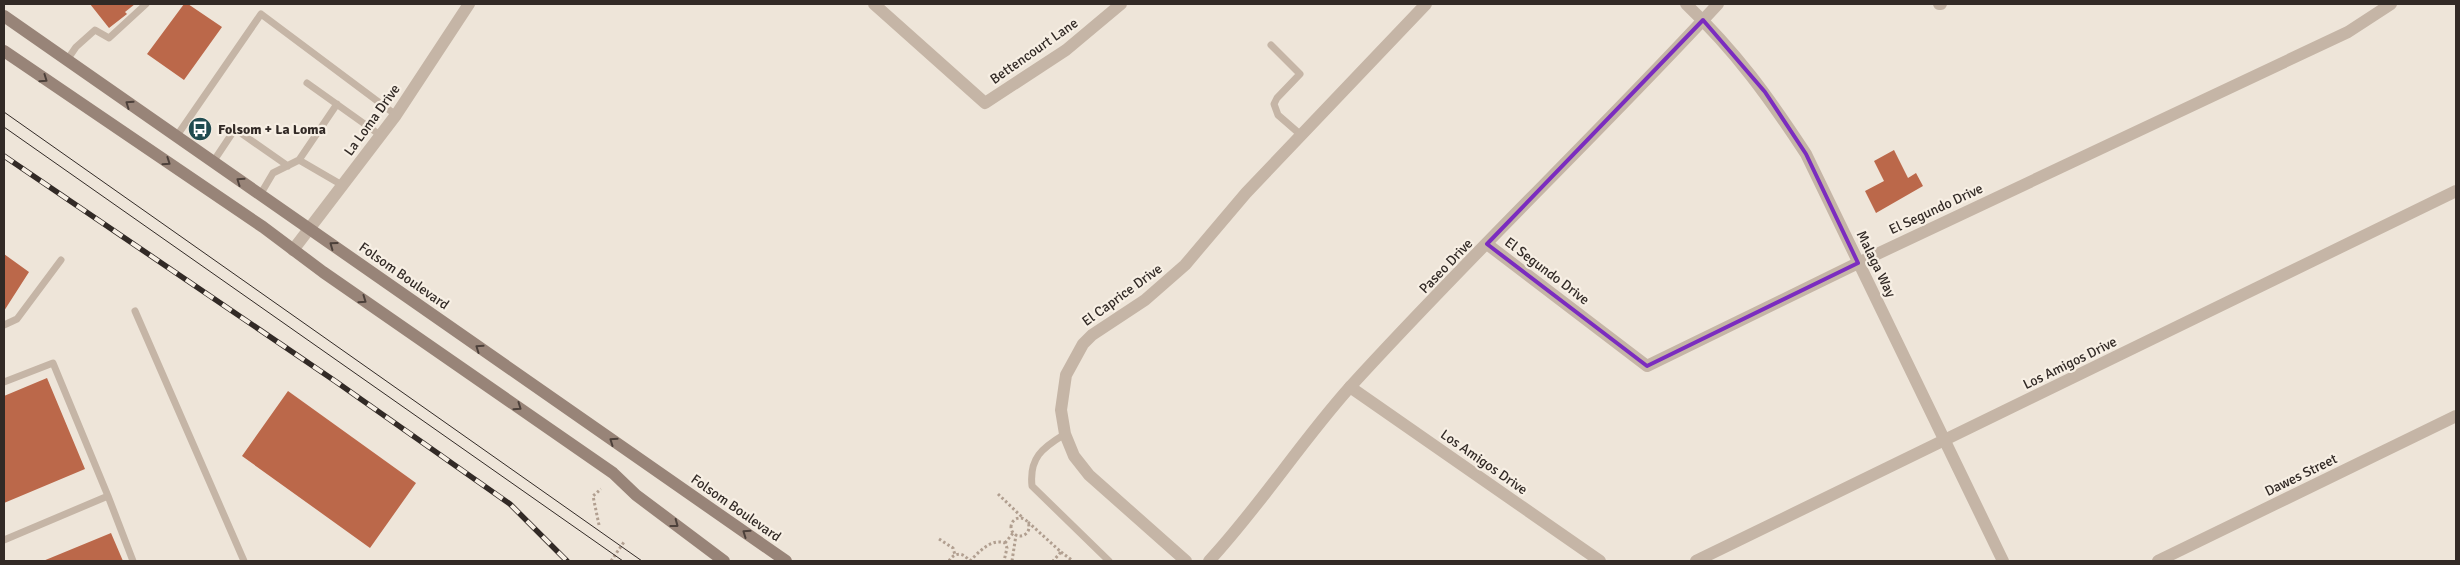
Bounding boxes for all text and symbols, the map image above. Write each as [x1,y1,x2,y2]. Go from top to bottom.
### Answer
street label: Bettencourt Lane [987,14,1081,88]
one-way arrow [38,73,48,82]
street label: La Loma Drive [340,81,404,159]
one-way arrow [126,101,135,109]
bus stop icon: Folsom + La Loma [187,116,213,142]
place label: Folsom + La Loma [218,121,326,138]
one-way arrow [161,156,170,165]
one-way arrow [236,177,245,187]
street label: El Segundo Drive [1886,180,1986,238]
street label: Malaga Way [1853,228,1900,300]
street label: El Segundo Drive [1501,234,1593,308]
street label: Paseo Drive [1416,235,1476,297]
street label: Folsom Boulevard [356,239,452,313]
one-way arrow [329,242,339,251]
street label: El Caprice Drive [1079,260,1165,330]
one-way arrow [357,294,367,303]
street label: Los Amigos Drive [2020,333,2120,393]
one-way arrow [475,345,485,354]
one-way arrow [512,401,522,410]
street label: Los Amigos Drive [1437,426,1531,498]
one-way arrow [609,438,619,447]
street label: Dawes Street [2262,450,2340,500]
street label: Folsom Boulevard [688,471,784,545]
one-way arrow [669,519,678,527]
one-way arrow [742,530,752,539]

